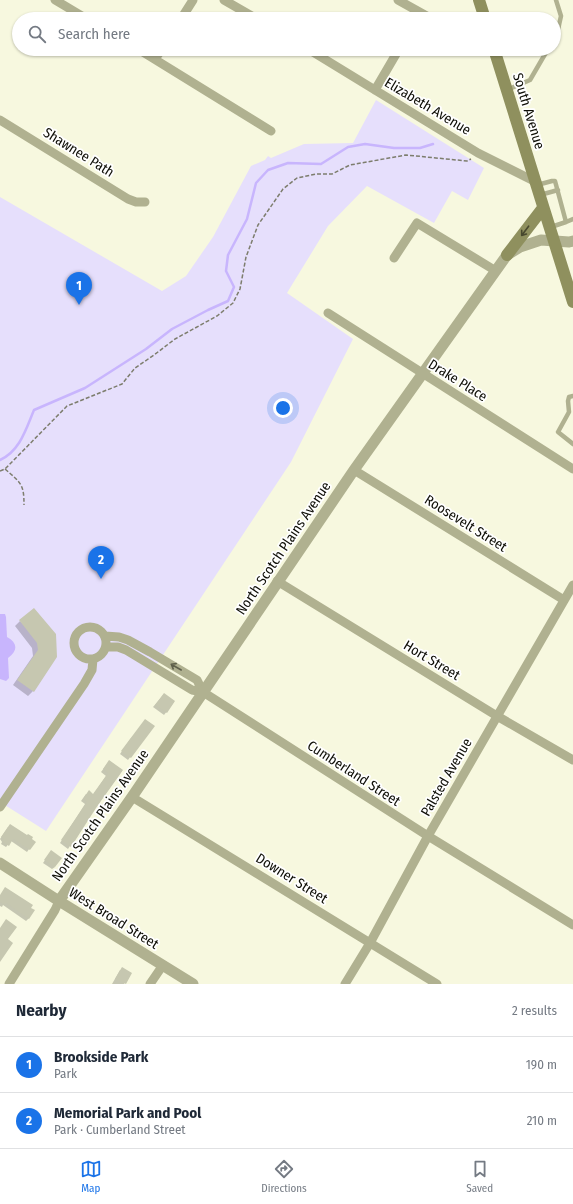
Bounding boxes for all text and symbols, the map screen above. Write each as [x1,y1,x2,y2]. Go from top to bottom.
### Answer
search box [12,12,561,56]
icon: search [26,23,48,45]
text: Search here [58,25,130,43]
street label: South Avenue [509,71,548,151]
street label: Elizabeth Avenue [382,74,474,139]
street label: Shawnee Path [40,124,117,181]
one-way arrow [521,226,529,237]
pin: 1 [66,272,92,305]
street label: Drake Place [425,356,490,405]
your location [273,398,293,418]
street label: North Scotch Plains Avenue [232,478,334,618]
street label: Roosevelt Street [421,491,510,556]
pin: 2 [88,546,114,579]
street label: Hort Street [400,637,463,684]
one-way arrow [170,663,182,671]
street label: Palsted Avenue [417,735,476,819]
street label: Cumberland Street [304,737,404,810]
street label: North Scotch Plains Avenue [48,746,152,884]
street label: Downer Street [253,850,331,907]
street label: West Broad Street [66,884,162,953]
text: Nearby [16,1000,67,1021]
text: 2 results [512,1003,557,1018]
text: Brookside Park [54,1048,148,1066]
text: 1 [26,1057,32,1072]
text: 190 m [526,1057,557,1072]
text: Park [54,1066,77,1081]
text: Memorial Park and Pool [54,1104,201,1122]
text: 2 [26,1113,32,1128]
text: 210 m [527,1113,557,1128]
text: Park · Cumberland Street [54,1122,186,1137]
tab: Map [80,1158,102,1195]
tab: Directions [261,1158,307,1195]
tab: Saved [466,1158,493,1195]

